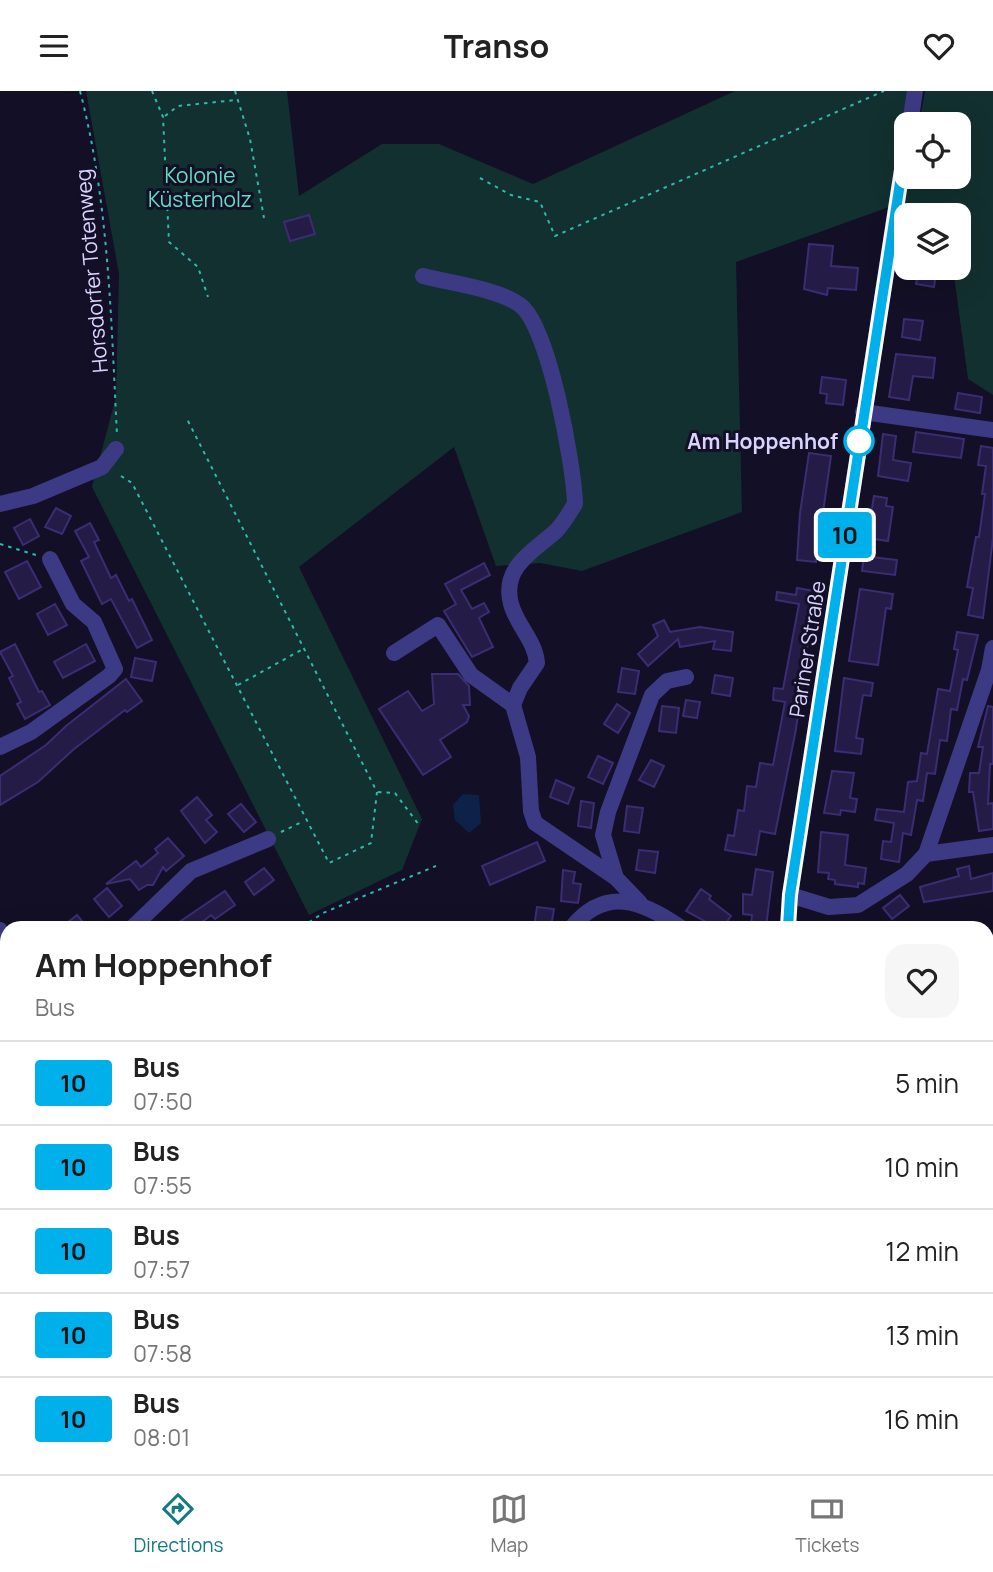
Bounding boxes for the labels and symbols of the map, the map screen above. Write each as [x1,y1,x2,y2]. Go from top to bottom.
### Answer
park label: Kolonie Küsterholz [148,161,252,213]
street label: Horsdorfer Totenweg [68,168,114,374]
marker: Am Hoppenhof [844,426,874,456]
place label: Am Hoppenhof [687,427,838,455]
line badge: 10 [814,512,876,558]
street label: Pariner Straße [782,579,832,719]

